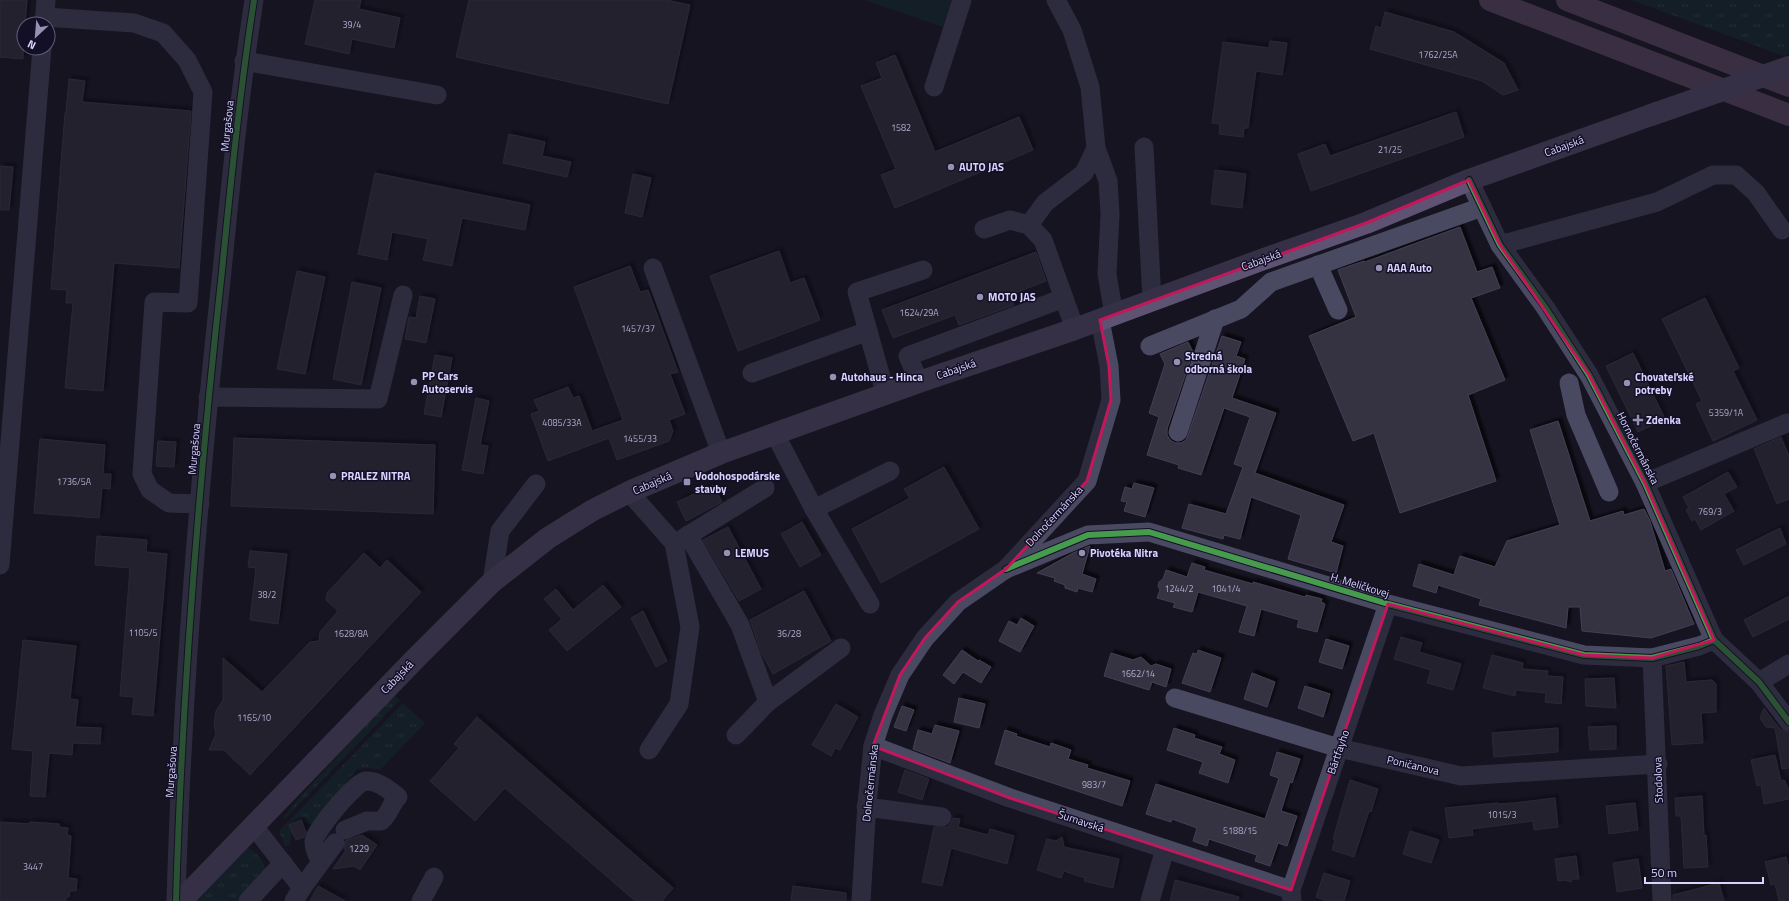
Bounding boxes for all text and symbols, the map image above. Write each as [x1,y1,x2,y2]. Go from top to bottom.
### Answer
north arrow [16,16,56,56]
house number: 39/4 [343,18,361,31]
text: N [25,36,39,54]
house number: 1762/25A [1418,48,1458,61]
street label: Murgašova [216,99,238,152]
house number: 1582 [891,121,911,134]
street label: Cabajská [1542,131,1586,161]
house number: 21/25 [1378,143,1402,156]
place label: AUTO JAS [959,159,1004,175]
marker: AUTO JAS [946,162,956,172]
street label: Cabajská [1239,245,1283,275]
place label: AAA Auto [1387,260,1432,276]
marker: AAA Auto [1374,263,1384,273]
place label: MOTO JAS [988,289,1036,305]
marker: MOTO JAS [975,292,985,302]
house number: 1624/29A [899,306,939,319]
house number: 1457/37 [621,322,655,335]
place label: Stredná odborná škola [1185,348,1253,377]
street label: Cabajská [934,355,978,383]
marker: Stredná odborná škola [1172,357,1182,367]
place label: PP Cars Autoservis [422,368,473,397]
place label: Autohaus - Hinca [841,369,923,385]
place label: Chovateľské potreby [1635,369,1694,398]
marker: Autohaus - Hinca [828,372,838,382]
marker: PP Cars Autoservis [409,377,419,387]
marker: Chovateľské potreby [1622,378,1632,388]
house number: 5359/1A [1709,406,1744,419]
street label: Hornočermánska [1613,409,1663,487]
place label: Zdenka [1646,412,1681,428]
marker: Zdenka [1633,415,1643,425]
house number: 4085/33A [542,416,582,429]
street label: Murgašova [184,422,204,475]
house number: 1455/33 [623,432,657,445]
street label: Cabajská [630,467,674,498]
place label: PRALEZ NITRA [341,468,411,484]
place label: Vodohospodárske stavby [695,468,781,497]
marker: PRALEZ NITRA [328,471,338,481]
house number: 1736/5A [57,475,92,488]
marker: Vodohospodárske stavby [682,477,692,487]
street label: Dolnočermánska [1022,482,1087,550]
house number: 769/3 [1698,505,1722,518]
place label: LEMUS [735,545,769,561]
place label: Pivotéka Nitra [1090,545,1158,561]
marker: LEMUS [722,548,732,558]
marker: Pivotéka Nitra [1077,548,1087,558]
street label: H. Meličkovej [1329,568,1391,602]
house number: 1244/2 [1165,582,1193,595]
house number: 1041/4 [1212,582,1240,595]
house number: 38/2 [258,588,276,601]
house number: 1105/5 [129,626,157,639]
house number: 1628/8A [334,627,369,640]
house number: 36/28 [777,627,801,640]
street label: Cabajská [377,656,417,697]
house number: 1662/14 [1121,667,1155,680]
house number: 1165/10 [237,711,271,724]
street label: Bártfayho [1323,727,1353,776]
street label: Dolnočermánska [858,743,882,822]
street label: Murgašova [161,745,181,798]
street label: Poničanova [1385,751,1441,779]
street label: Stodolova [1649,756,1667,803]
house number: 983/7 [1082,778,1106,791]
street label: Šumavská [1056,806,1107,836]
house number: 1015/3 [1488,808,1516,821]
house number: 5188/15 [1223,824,1257,837]
house number: 1229 [349,842,369,855]
scale bar [1645,859,1763,885]
house number: 3447 [23,860,43,873]
text: 50 m [1651,863,1677,882]

